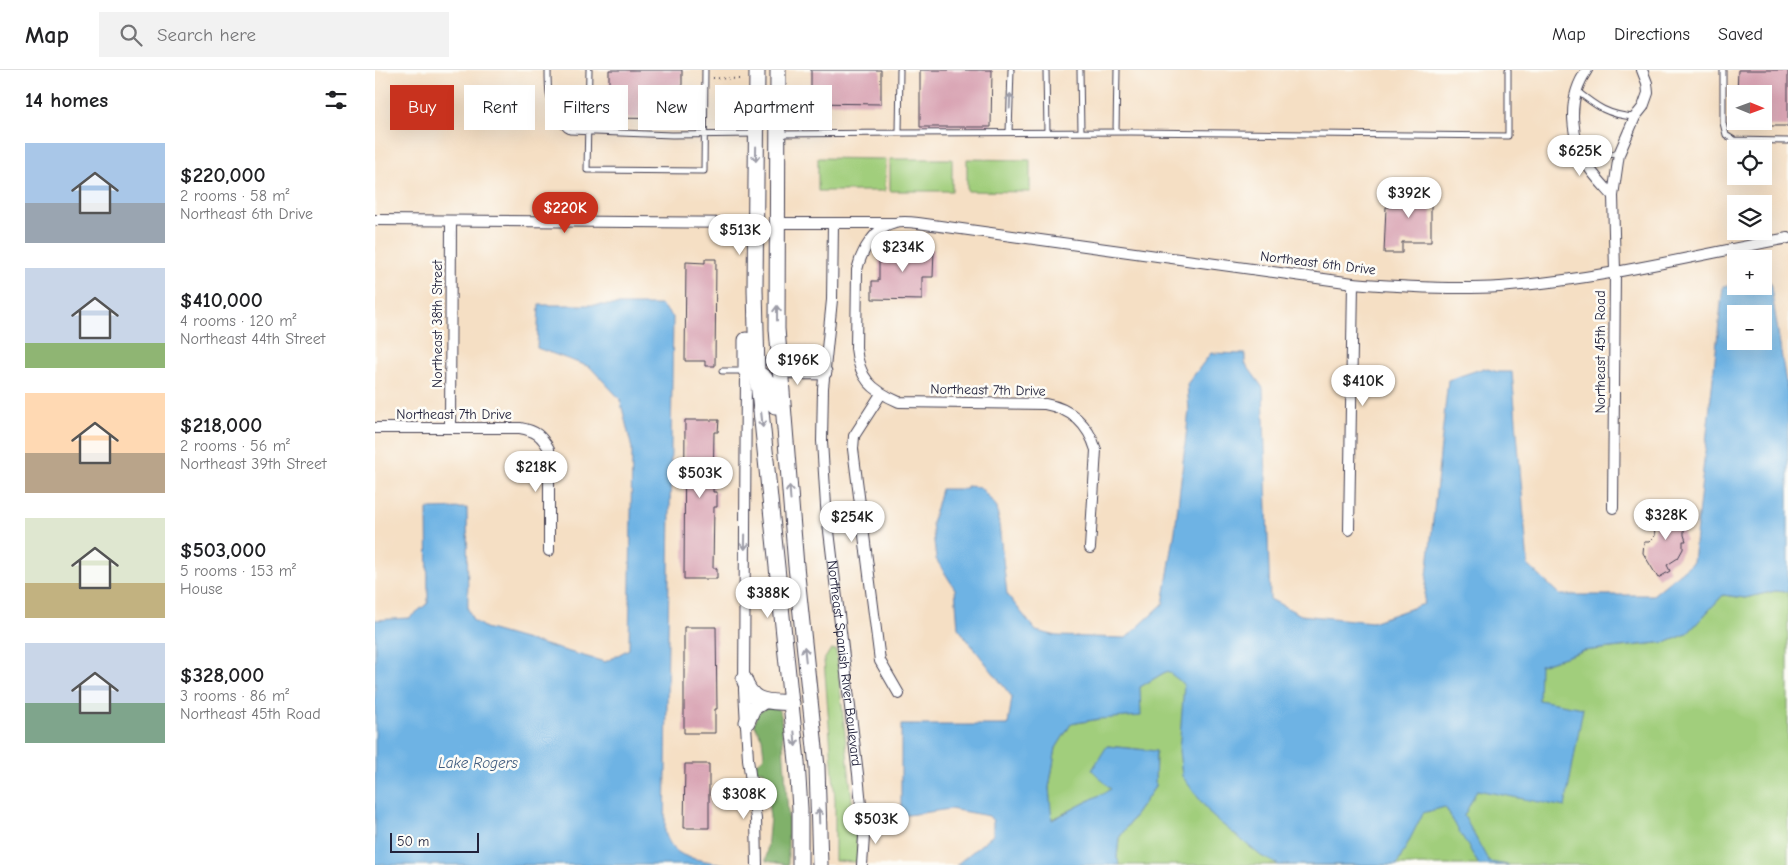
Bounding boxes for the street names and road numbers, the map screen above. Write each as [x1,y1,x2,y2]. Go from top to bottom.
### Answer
street label: Northeast 6th Drive [1259,247,1377,279]
street label: Northeast 38th Street [429,259,446,388]
street label: Northeast 45th Road [1592,290,1609,414]
street label: Northeast 7th Drive [930,380,1046,400]
street label: Northeast 7th Drive [396,406,512,423]
street label: Northeast Spanish River Boulevard [824,560,865,767]

